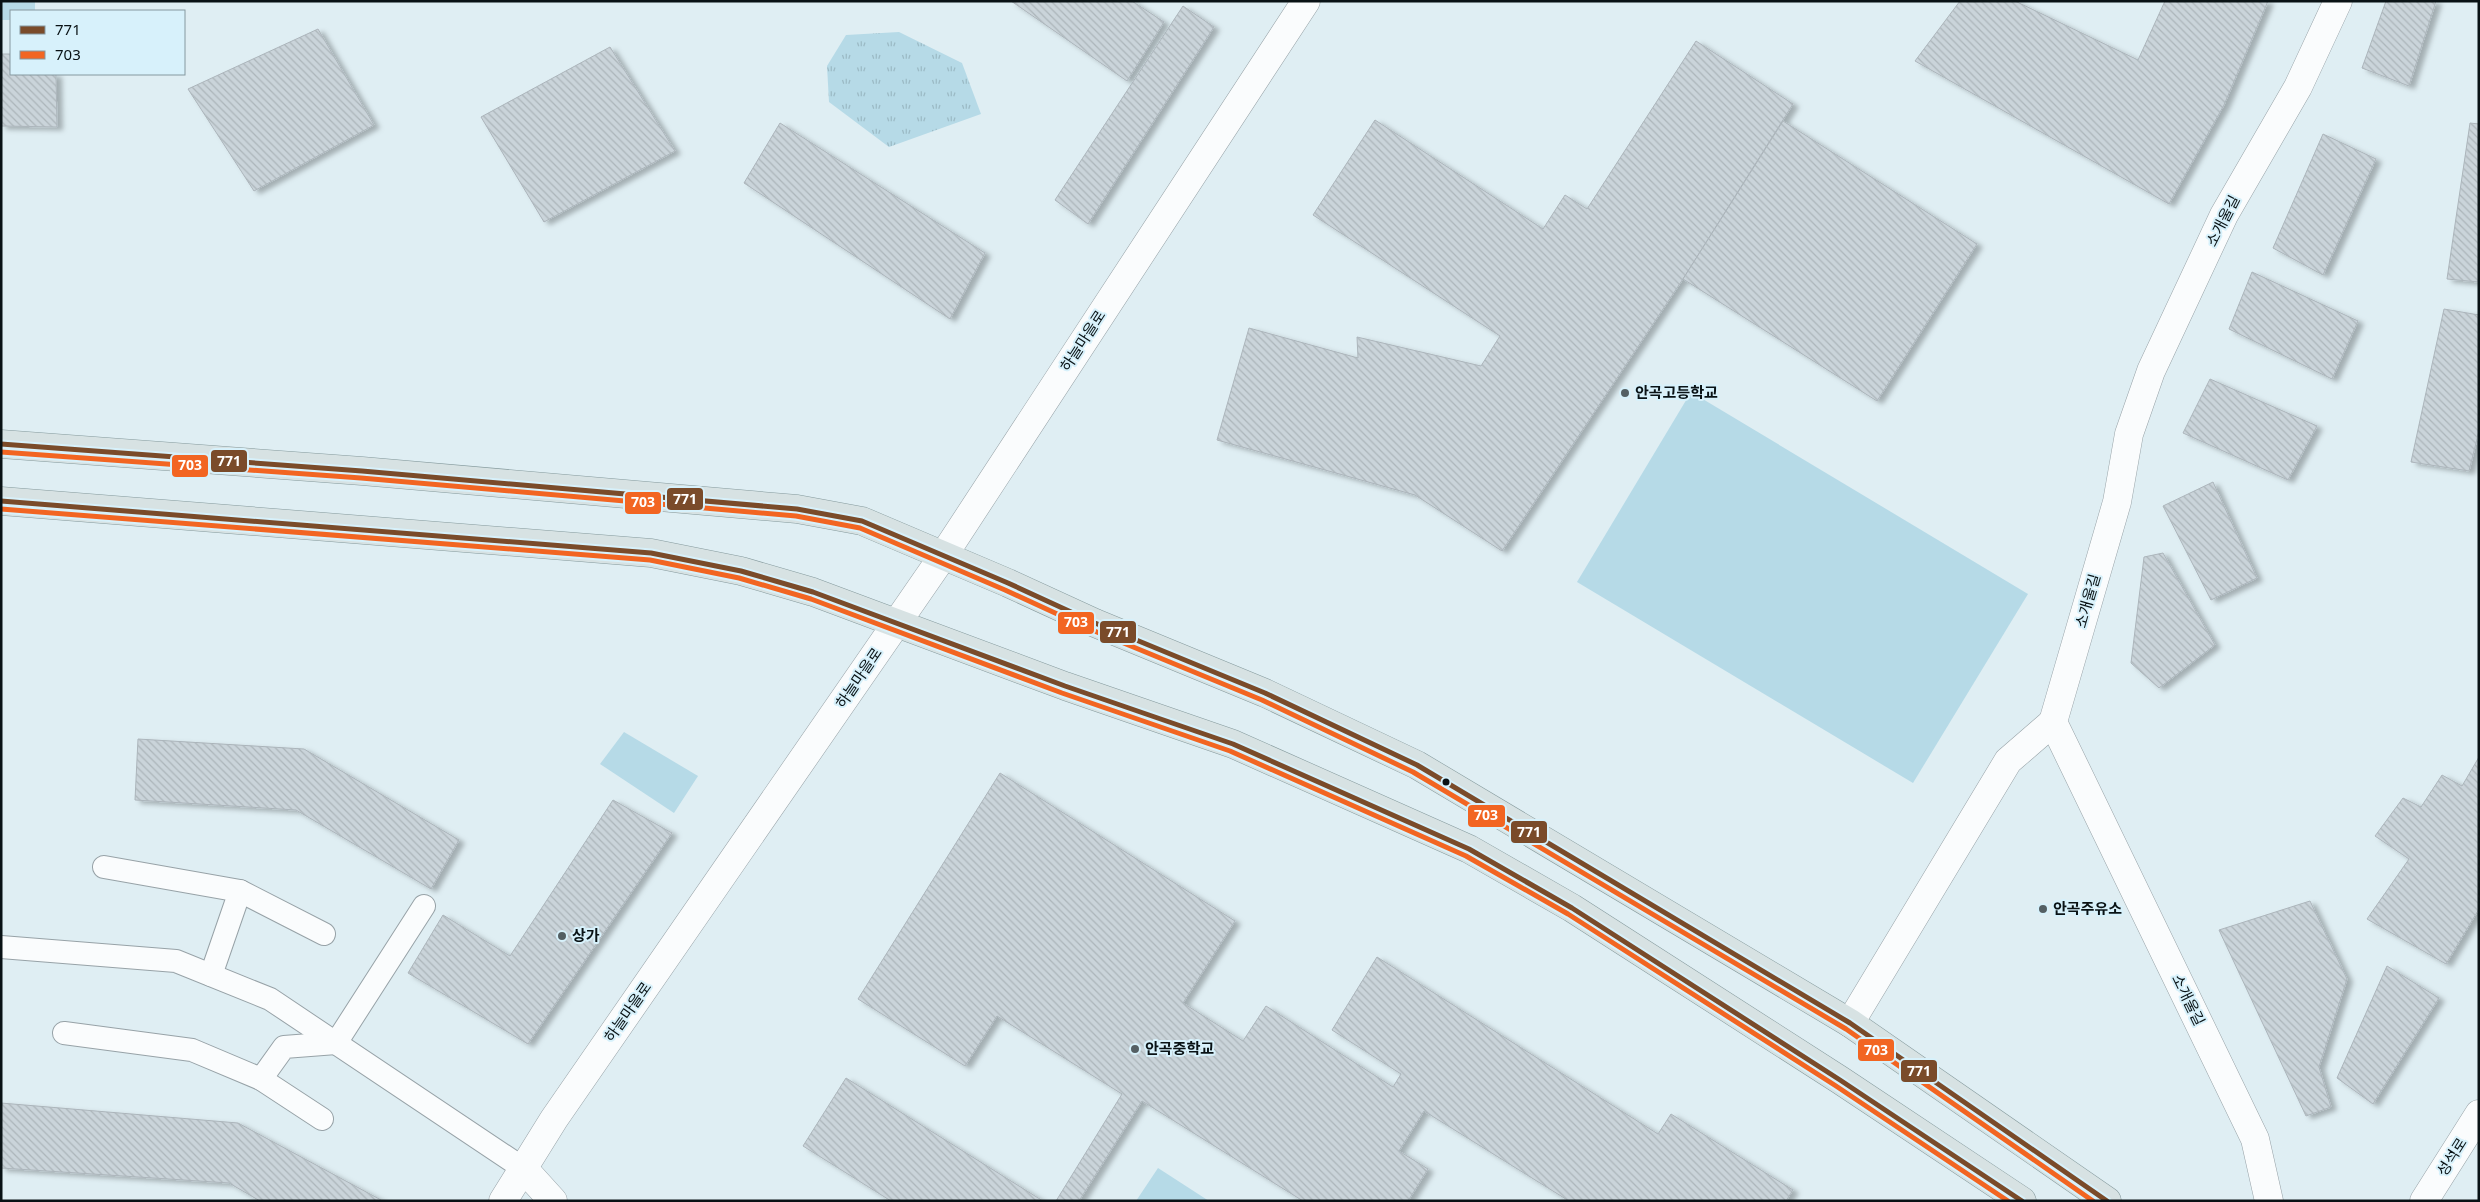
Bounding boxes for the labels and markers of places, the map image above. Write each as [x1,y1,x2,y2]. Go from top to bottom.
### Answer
place label: 안곡고등학교 [1635,382,1718,402]
marker: 안곡고등학교 [1619,387,1631,399]
unlabelled marker [1441,777,1451,787]
place label: 안곡주유소 [2053,898,2122,918]
marker: 안곡주유소 [2037,903,2049,915]
place label: 상가 [572,925,600,945]
marker: 상가 [556,930,568,942]
place label: 안곡중학교 [1145,1038,1214,1058]
marker: 안곡중학교 [1129,1043,1141,1055]

